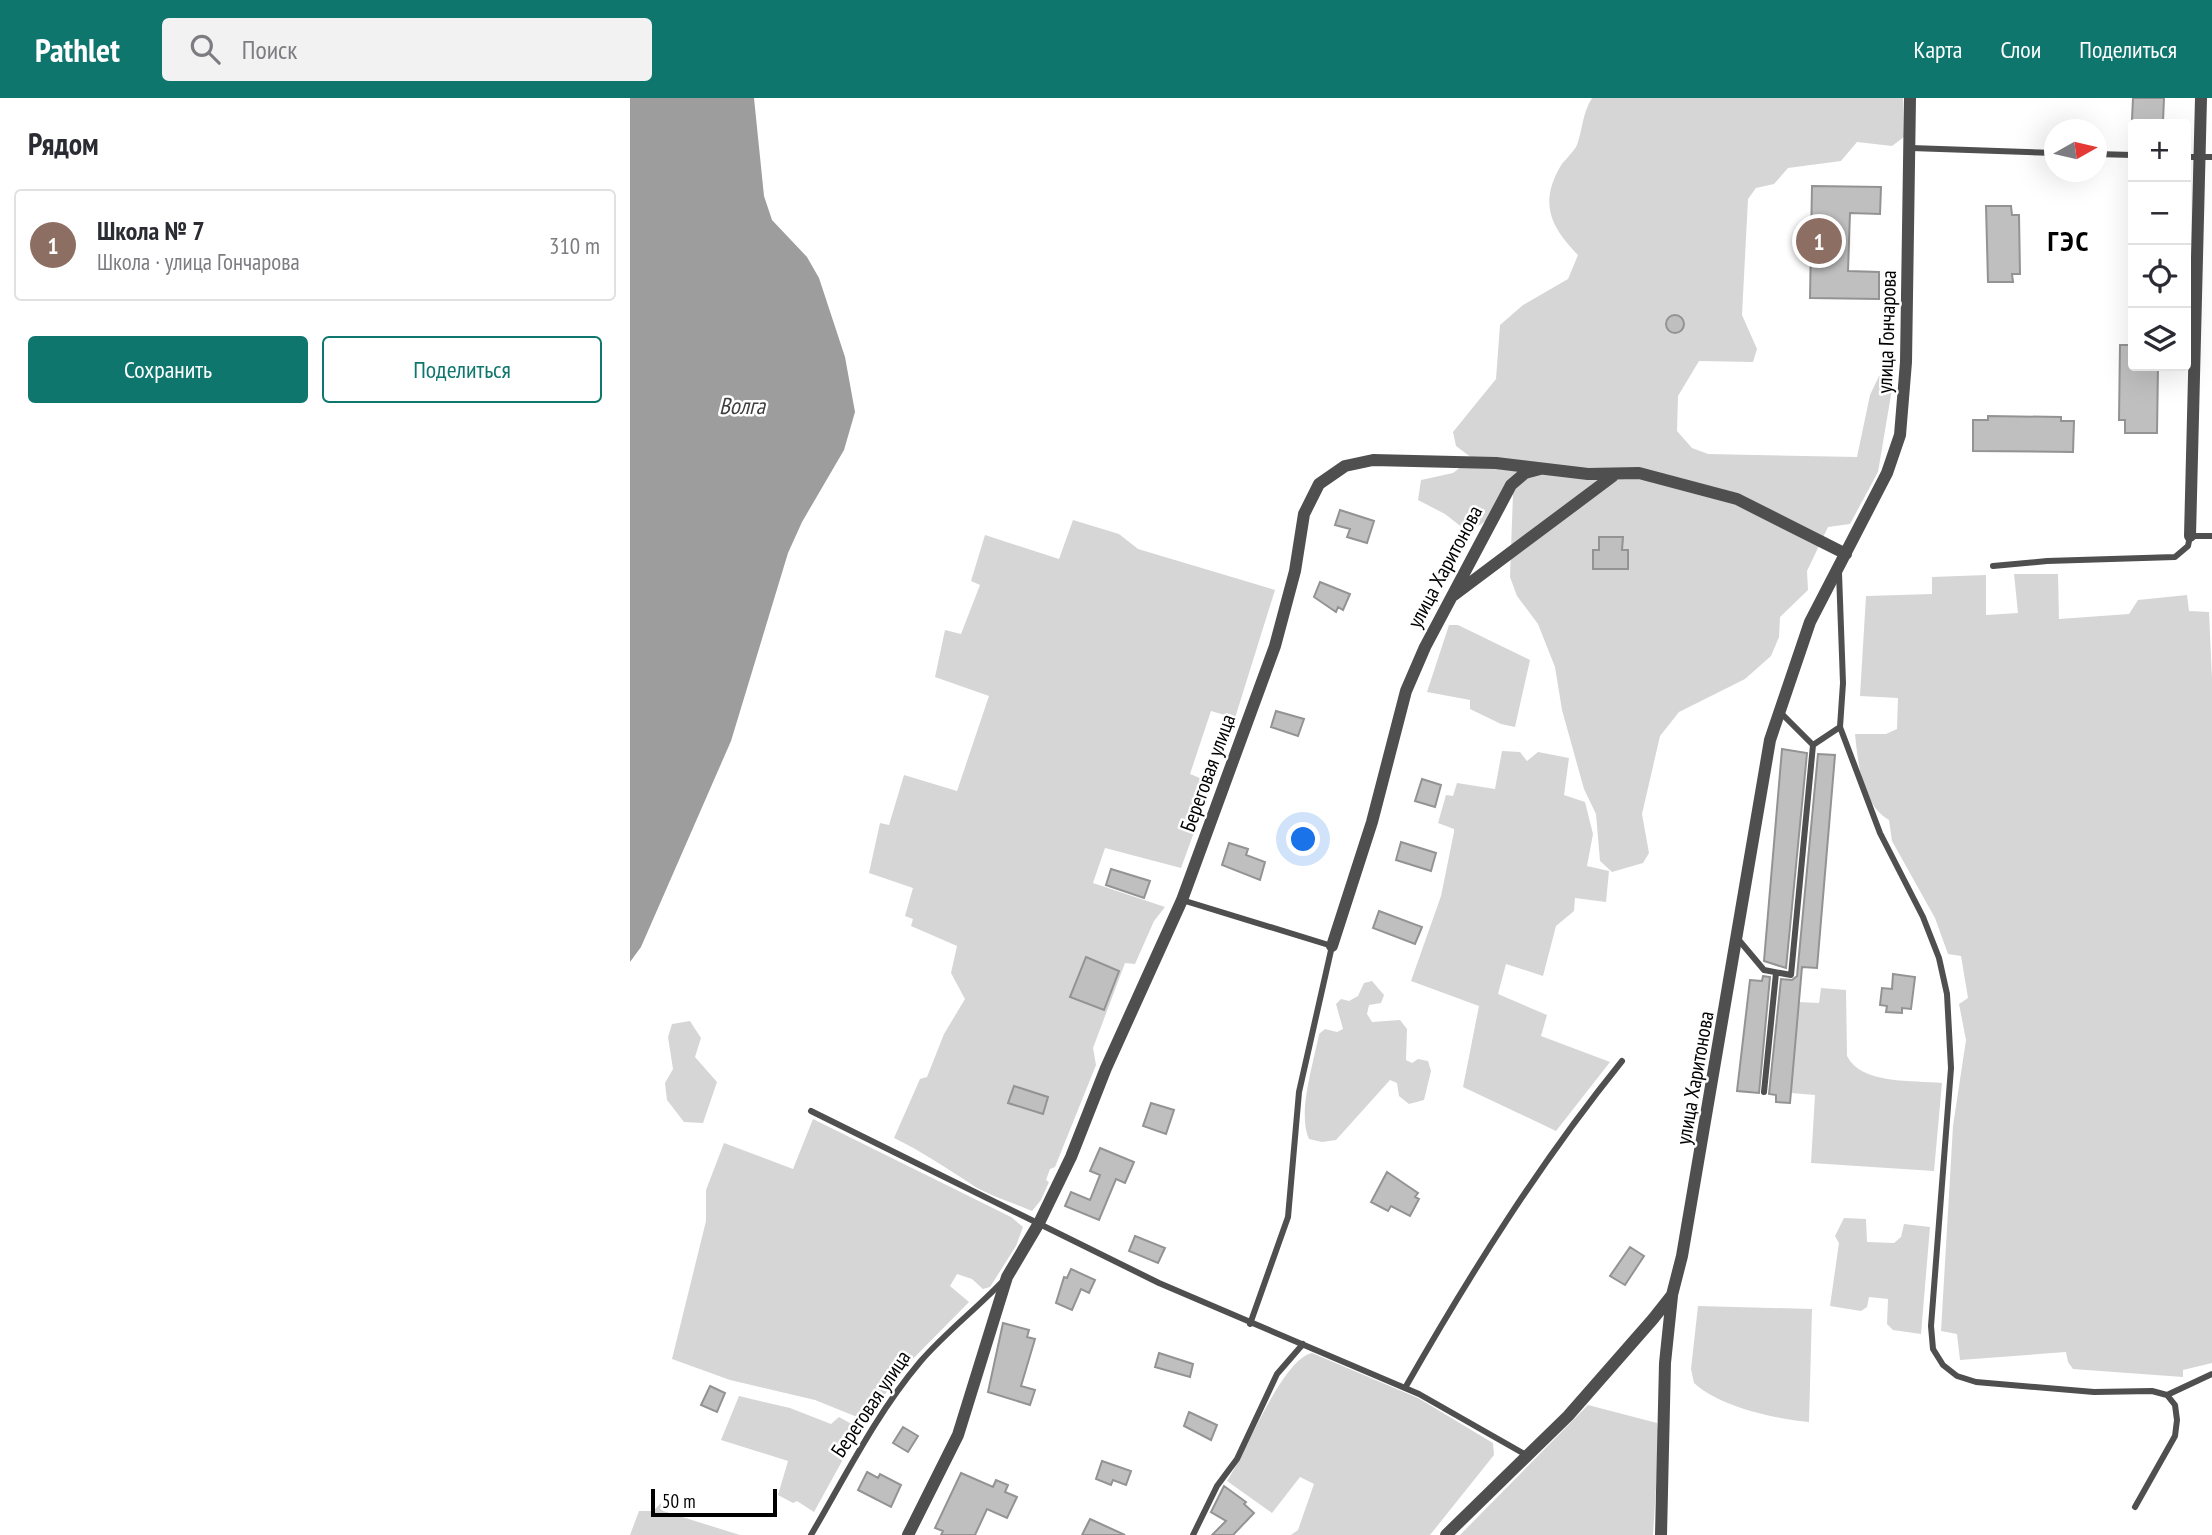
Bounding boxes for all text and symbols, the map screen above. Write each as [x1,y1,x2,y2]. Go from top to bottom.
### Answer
search box [162,18,652,81]
text: Pathlet [35,28,120,71]
icon: search [186,30,224,68]
text: Поиск [242,33,297,66]
text: Карта [1914,34,1962,65]
text: Слои [2000,34,2041,65]
text: Поделиться [2079,34,2177,65]
north arrow [2044,119,2107,182]
map controls [2128,119,2191,371]
button: + [2128,119,2191,182]
text: Рядом [28,124,99,163]
button: − [2128,182,2191,245]
text: Школа № 7 [97,214,205,247]
pin: 1 [1796,215,1842,267]
district label: ГЭС [2048,222,2090,259]
text: 1 [48,231,59,260]
text: 310 m [549,231,600,260]
button: locate [2128,245,2191,308]
text: Школа · улица Гончарова [97,247,300,276]
street label: улица Гончарова [1871,270,1902,394]
button: layers [2128,308,2191,371]
button: Сохранить [28,336,308,403]
button: Поделиться [322,336,602,403]
water label: Волга [719,391,767,420]
street label: улица Харитонова [1401,501,1488,633]
street label: Береговая улица [1174,710,1241,835]
your location [1286,822,1320,856]
street label: улица Харитонова [1669,1009,1720,1147]
street label: Береговая улица [825,1345,916,1462]
scale bar [651,1486,777,1518]
text: 50 m [662,1489,696,1513]

